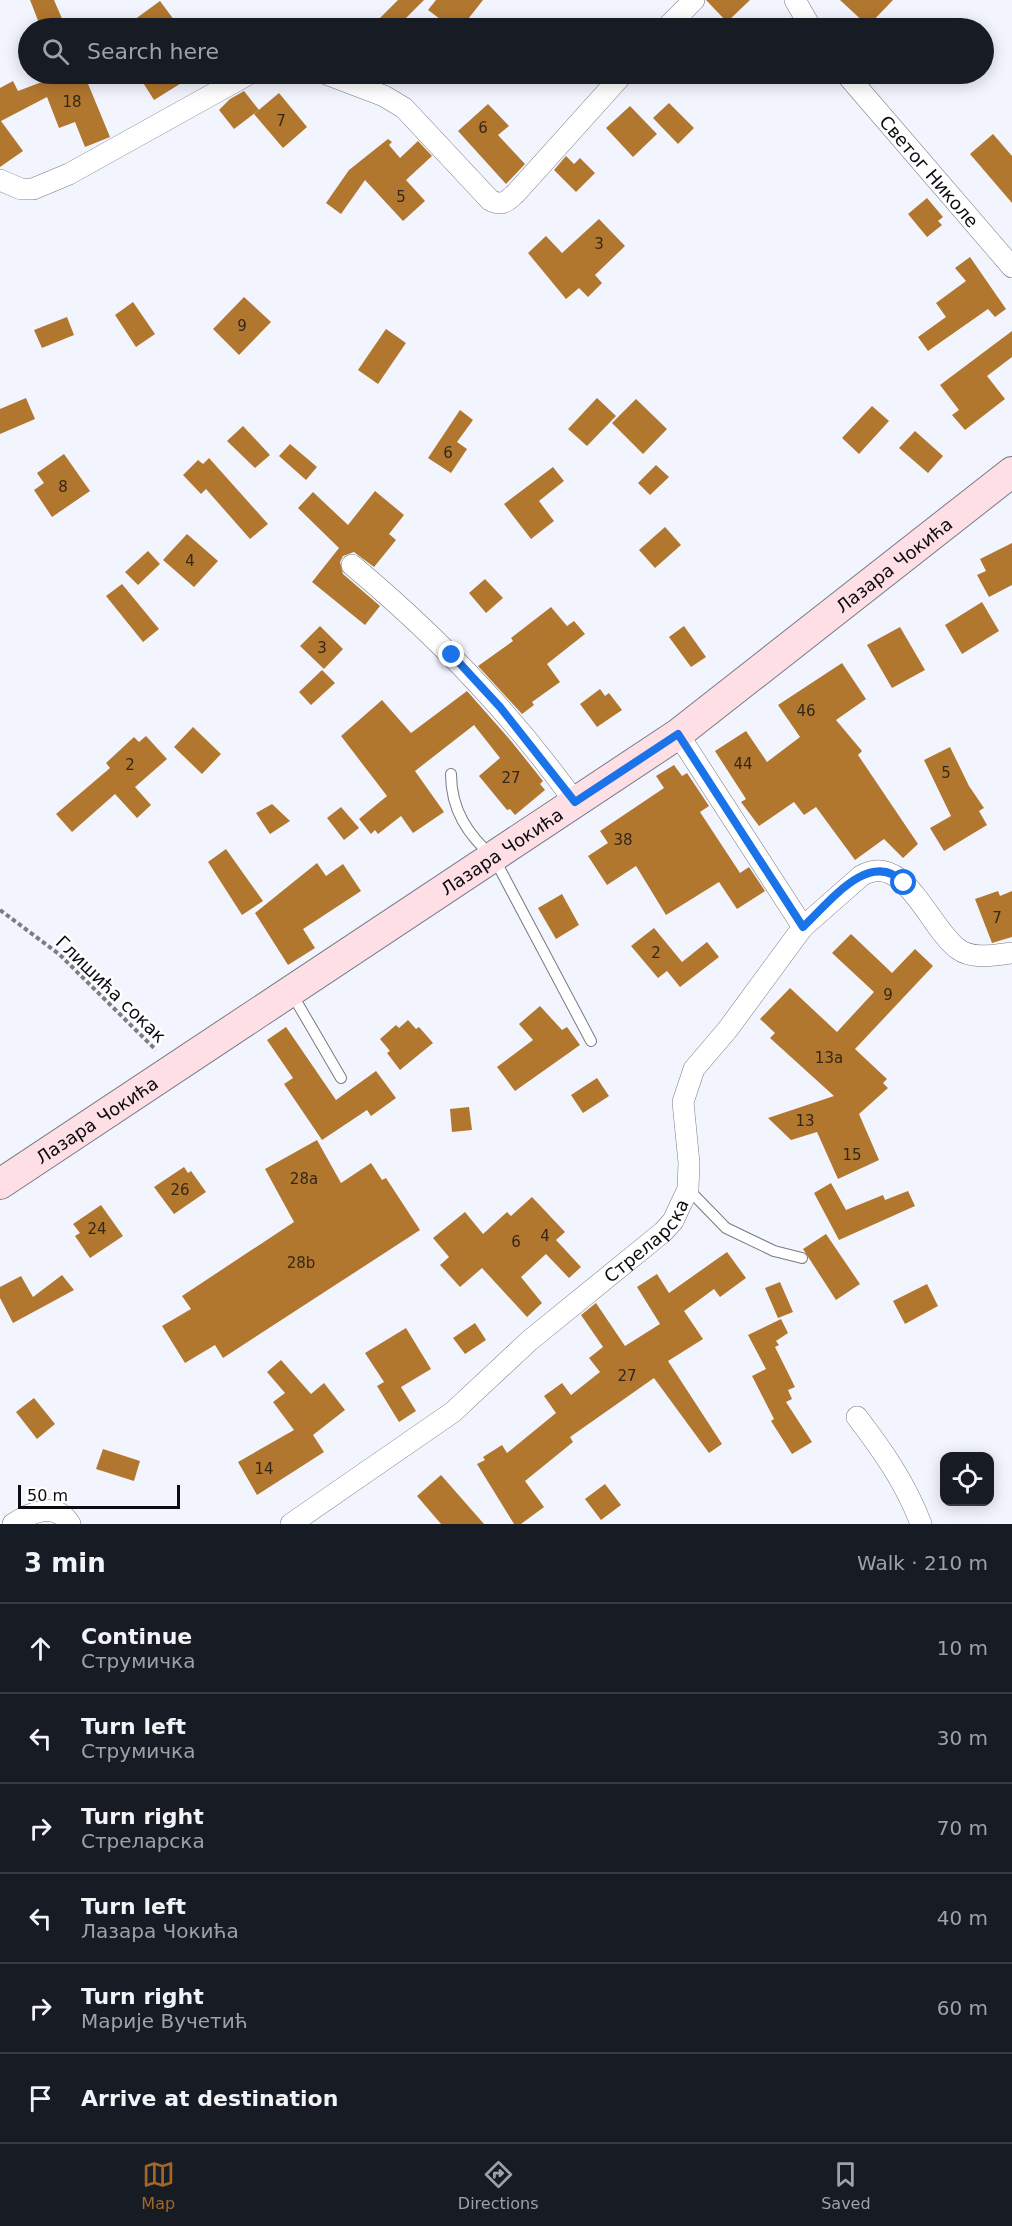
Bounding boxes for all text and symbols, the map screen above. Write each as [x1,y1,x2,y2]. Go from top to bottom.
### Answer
search box [18,18,994,84]
icon: search [39,35,72,68]
text: Search here [87,39,219,64]
house number: 18 [62,93,82,111]
street label: Светог Николе [876,111,983,231]
house number: 7 [276,112,286,130]
house number: 6 [478,119,488,137]
house number: 5 [396,188,406,206]
house number: 3 [594,235,604,253]
house number: 9 [237,317,247,335]
house number: 6 [443,444,453,462]
house number: 8 [58,478,68,496]
street label: Лазара Чокића [831,513,956,617]
house number: 4 [185,552,195,570]
house number: 3 [317,639,327,657]
route end [438,641,464,667]
house number: 46 [796,702,816,720]
house number: 44 [733,755,753,773]
house number: 2 [125,756,135,774]
house number: 5 [941,764,951,782]
house number: 27 [501,769,521,787]
street label: Лазара Чокића [437,803,567,899]
house number: 38 [613,831,633,849]
route start [890,869,916,895]
house number: 7 [992,909,1002,927]
street label: Глишића сокак [52,931,170,1047]
house number: 2 [651,944,661,962]
house number: 9 [883,986,893,1004]
house number: 13a [815,1049,843,1067]
street label: Лазара Чокића [32,1072,162,1168]
house number: 13 [795,1112,815,1130]
house number: 15 [842,1146,862,1164]
house number: 28a [290,1170,318,1188]
house number: 26 [170,1181,190,1199]
street label: Стреларска [599,1196,692,1286]
house number: 24 [87,1220,107,1238]
house number: 4 [540,1227,550,1245]
house number: 6 [511,1233,521,1251]
house number: 28b [287,1254,315,1272]
house number: 27 [617,1367,637,1385]
map controls [940,1452,994,1506]
button: locate [940,1452,994,1506]
house number: 14 [254,1460,274,1478]
scale bar [18,1482,180,1510]
text: 50 m [27,1486,68,1505]
text: 3 min [24,1548,106,1578]
text: Walk · 210 m [857,1551,988,1575]
text: Continue [81,1624,192,1649]
icon: ahead [24,1632,57,1665]
text: 10 m [937,1636,988,1660]
text: Струмичка [81,1649,195,1673]
text: Turn left [81,1714,186,1739]
icon: left [24,1722,57,1755]
text: 30 m [937,1726,988,1750]
text: Струмичка [81,1739,195,1763]
text: Turn right [81,1804,204,1829]
icon: right [24,1812,57,1845]
text: 70 m [937,1816,988,1840]
text: Стреларска [81,1829,205,1853]
text: Turn left [81,1894,186,1919]
icon: left [24,1902,57,1935]
text: 40 m [937,1906,988,1930]
text: Лазара Чокића [81,1919,239,1943]
text: Turn right [81,1984,204,2009]
icon: right [24,1992,57,2025]
text: 60 m [937,1996,988,2020]
text: Марије Вучетић [81,2009,248,2033]
icon: arrive [24,2082,57,2115]
text: Arrive at destination [81,2086,338,2111]
tab: Map [141,2158,175,2213]
tab: Directions [458,2158,538,2213]
tab: Saved [821,2158,871,2213]

